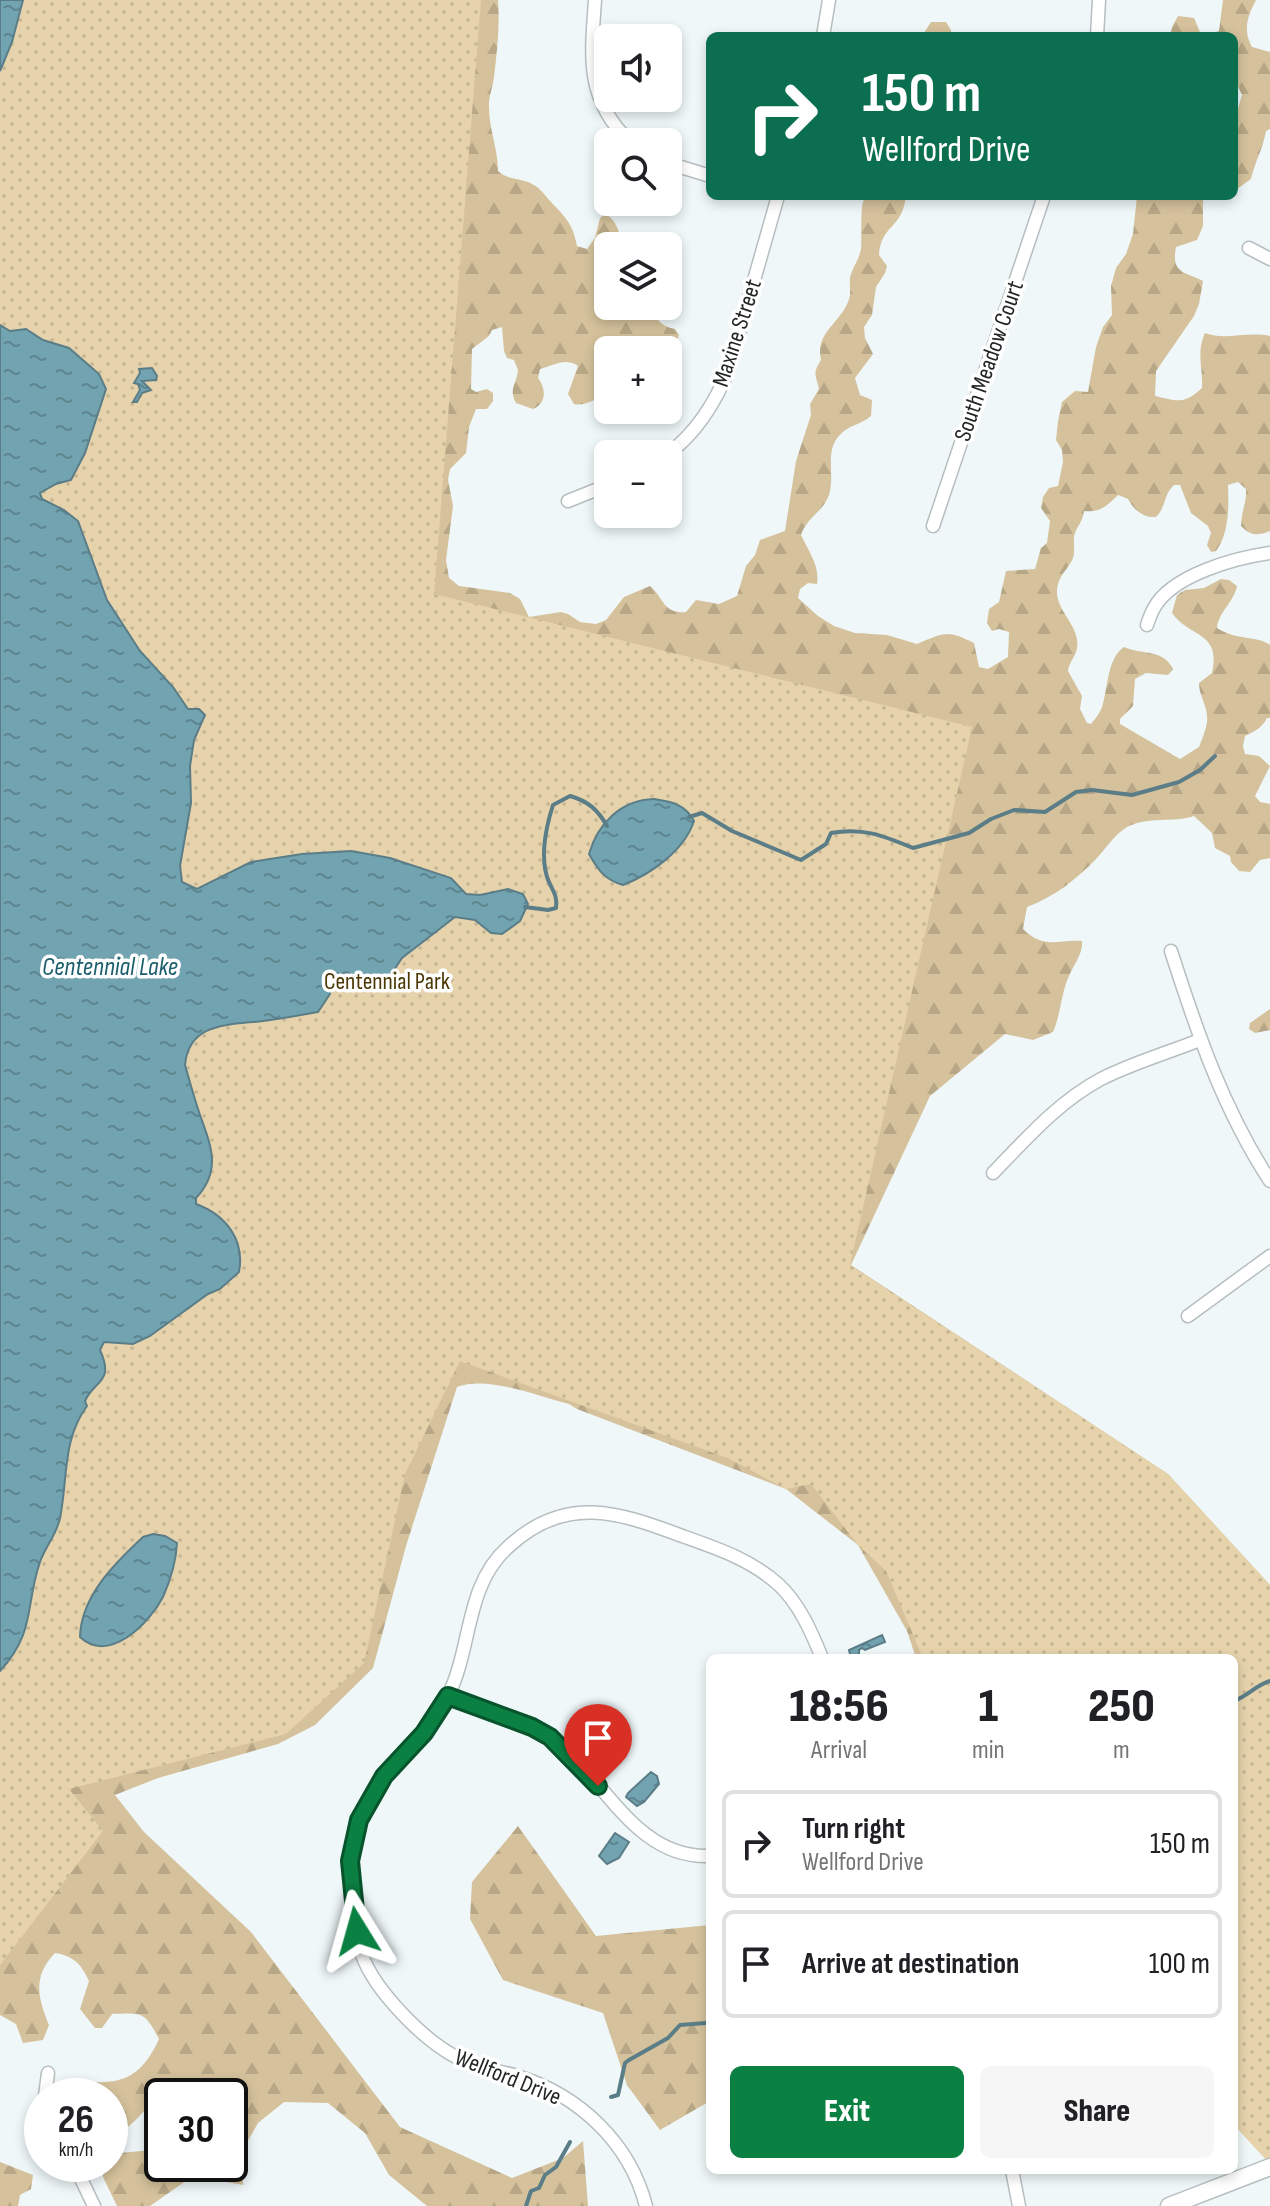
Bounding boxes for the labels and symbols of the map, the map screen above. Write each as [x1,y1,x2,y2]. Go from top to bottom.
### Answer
street label: Maxine Street [706,276,768,390]
street label: South Meadow Court [948,277,1030,445]
water label: Centennial Lake [42,952,178,983]
park label: Centennial Park [324,967,450,996]
pin [564,1704,632,1786]
position arrow [315,1889,399,1973]
street label: Wellford Drive [450,2043,566,2111]
speed limit sign: 30 [144,2078,248,2182]

